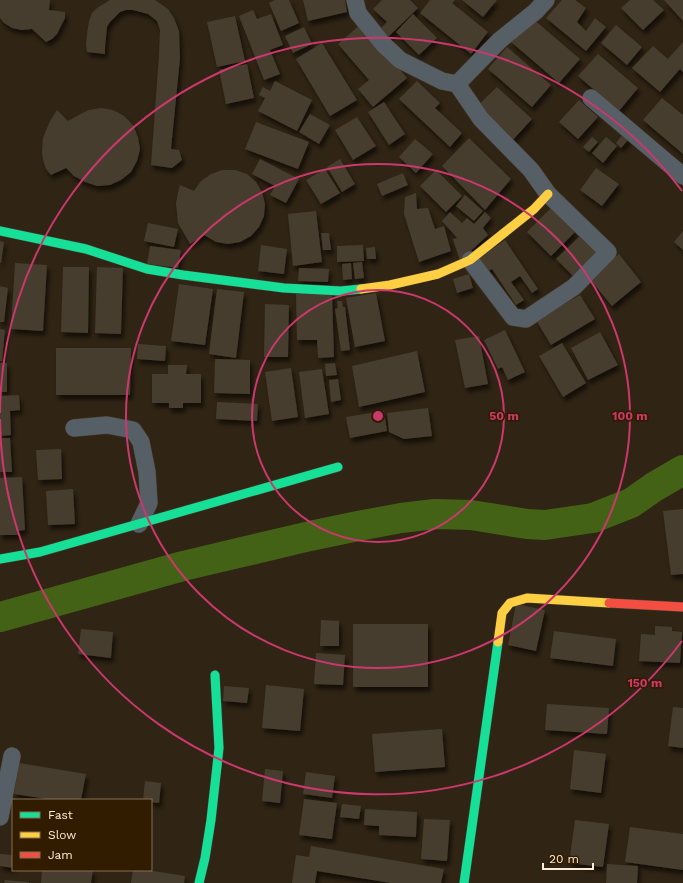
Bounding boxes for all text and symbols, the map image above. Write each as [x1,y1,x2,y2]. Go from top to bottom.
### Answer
centre of rings [371,409,385,423]
text: 50 m [489,409,519,423]
text: 100 m [612,409,648,423]
text: 150 m [628,676,662,690]
legend [12,799,152,871]
text: Fast [48,808,73,822]
text: Slow [48,828,76,842]
scale bar [543,845,593,871]
text: Jam [48,848,73,862]
text: 20 m [549,852,579,866]

